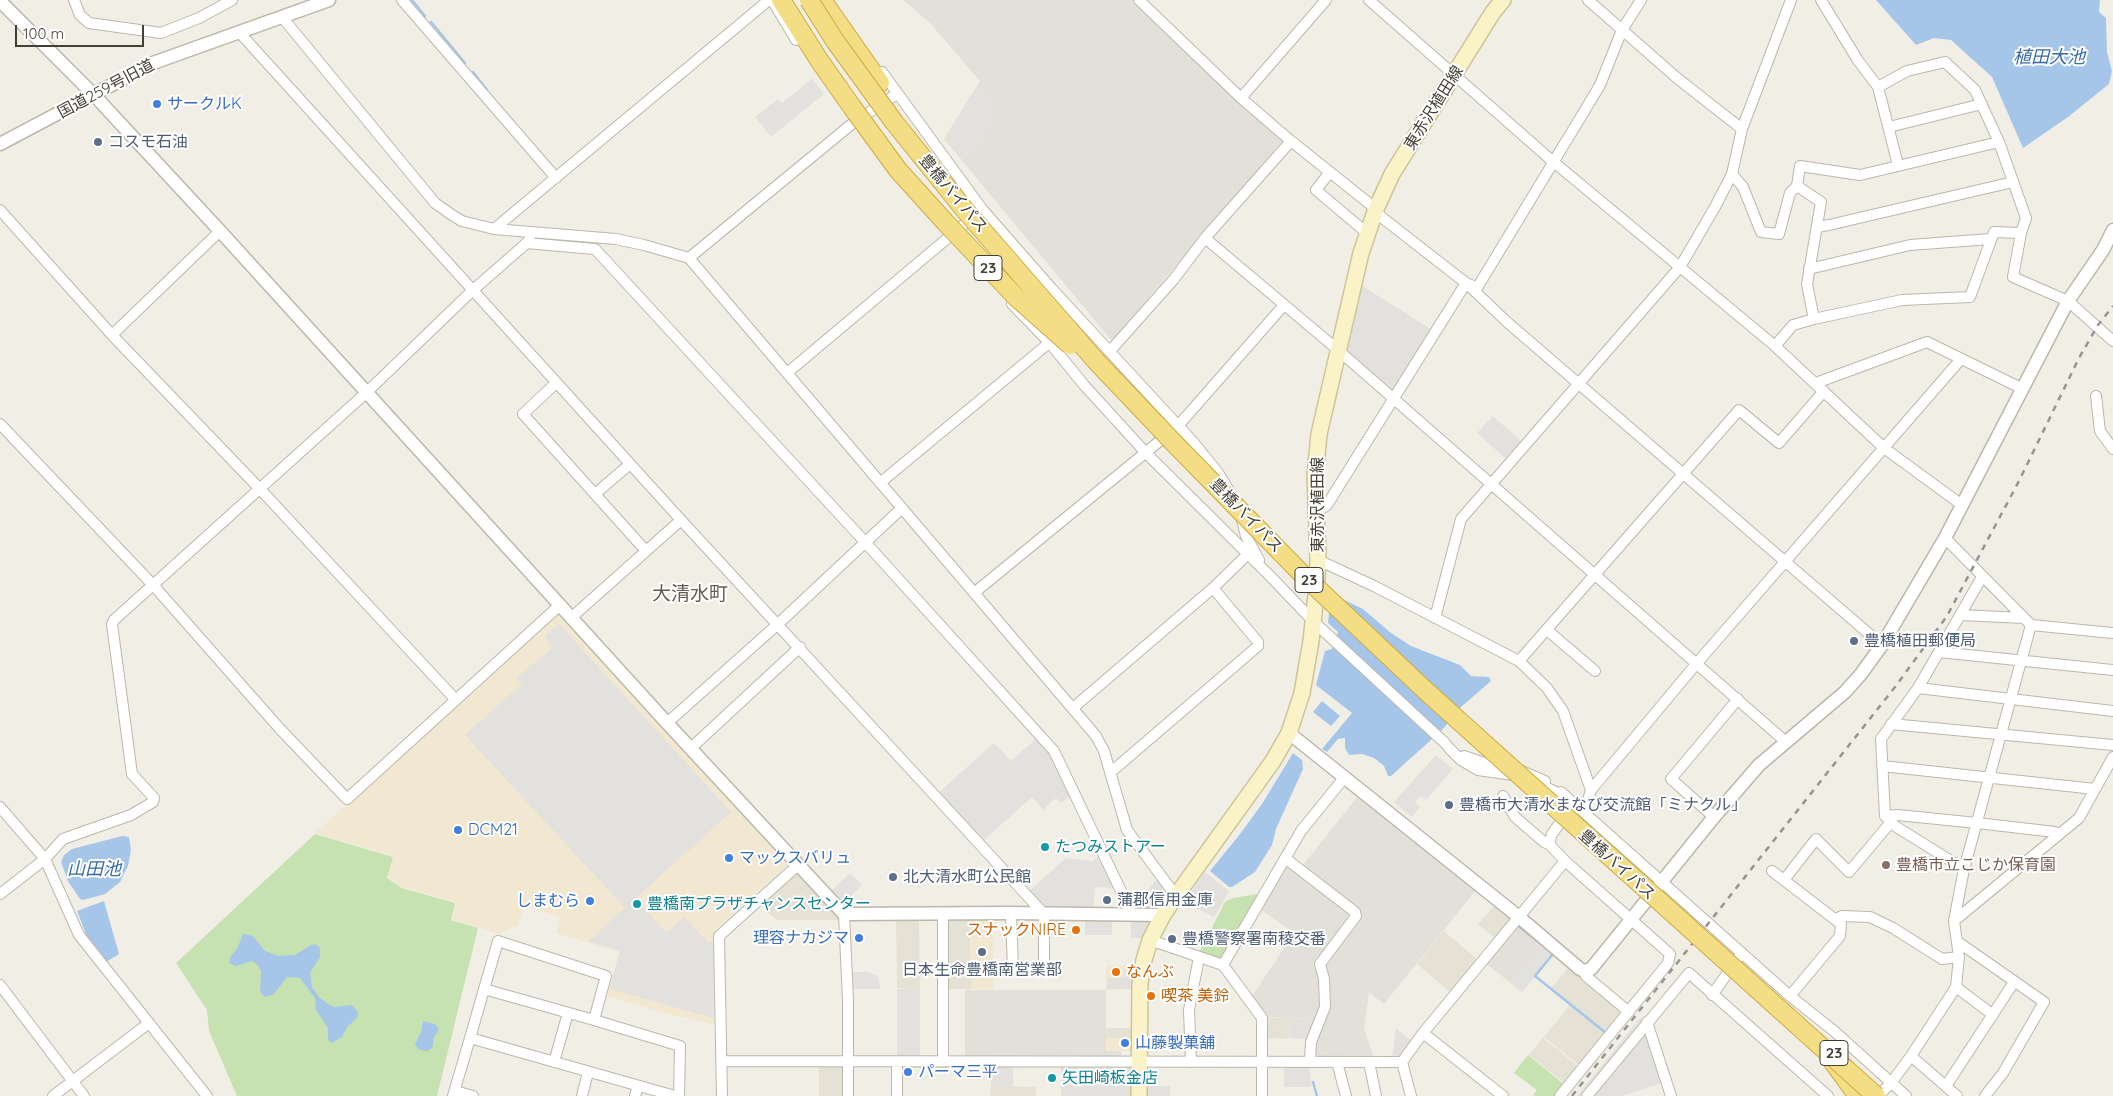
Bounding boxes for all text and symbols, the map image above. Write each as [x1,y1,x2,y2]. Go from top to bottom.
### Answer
scale bar [18,15,146,47]
text: 100 m [23,24,64,43]
water label: 植田大池 [2013,47,2085,69]
street label: 国道259号旧道 [54,56,158,122]
street label: 東赤沢植田線 [1400,62,1468,154]
place label: サークルK [167,94,242,114]
marker: サークルK [151,98,163,110]
place label: コスモ石油 [108,132,188,152]
marker: コスモ石油 [92,136,104,148]
street label: 豊橋バイパス [915,151,991,237]
road number: 23 [974,256,1002,280]
street label: 東赤沢植田線 [1308,457,1328,553]
street label: 豊橋バイパス [1206,475,1286,557]
road number: 23 [1295,568,1323,592]
district label: 大清水町 [652,583,728,605]
place label: 豊橋植田郵便局 [1864,631,1976,651]
marker: 豊橋植田郵便局 [1848,635,1860,647]
place label: 豊橋市大清水まなび交流館「ミナクル」 [1459,795,1747,815]
marker: 豊橋市大清水まなび交流館「ミナクル」 [1443,799,1455,811]
place label: DCM21 [468,820,518,840]
marker: DCM21 [452,824,464,836]
street label: 豊橋バイパス [1575,826,1659,904]
place label: たつみストアー [1055,837,1166,857]
marker: たつみストアー [1039,841,1051,853]
place label: マックスバリュ [739,848,851,868]
marker: マックスバリュ [723,852,735,864]
place label: 豊橋市立こじか保育園 [1896,855,2056,875]
water label: 山田池 [67,859,121,881]
marker: 豊橋市立こじか保育園 [1880,859,1892,871]
place label: 北大清水町公民館 [903,867,1031,887]
marker: 北大清水町公民館 [887,871,899,883]
place label: 蒲郡信用金庫 [1117,890,1213,910]
place label: しまむら [516,891,580,911]
place label: 豊橋南プラザチャンスセンター [647,894,871,914]
marker: 蒲郡信用金庫 [1101,894,1113,906]
marker: しまむら [584,895,596,907]
marker: 豊橋南プラザチャンスセンター [631,898,643,910]
place label: スナックNIRE [967,920,1066,940]
marker: スナックNIRE [1070,924,1082,936]
place label: 理容ナカジマ [753,928,849,948]
place label: 豊橋警察署南稜交番 [1182,929,1326,949]
marker: 理容ナカジマ [853,932,865,944]
marker: 豊橋警察署南稜交番 [1166,933,1178,945]
marker: 日本生命豊橋南営業部 [976,946,988,958]
place label: 日本生命豊橋南営業部 [902,960,1062,980]
place label: なんぶ [1126,962,1174,982]
marker: なんぶ [1110,966,1122,978]
place label: 喫茶 美鈴 [1161,986,1229,1006]
marker: 喫茶 美鈴 [1145,990,1157,1002]
place label: 山藤製菓舗 [1135,1033,1215,1053]
marker: 山藤製菓舗 [1119,1037,1131,1049]
road number: 23 [1820,1040,1848,1066]
place label: パーマ三平 [918,1062,998,1082]
marker: パーマ三平 [902,1066,914,1078]
place label: 矢田崎板金店 [1062,1068,1158,1088]
marker: 矢田崎板金店 [1046,1072,1058,1084]

